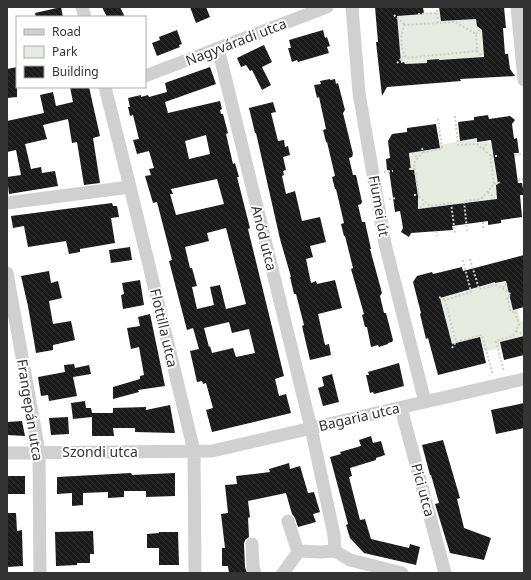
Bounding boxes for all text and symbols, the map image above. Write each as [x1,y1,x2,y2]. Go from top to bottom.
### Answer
street label: Nagyváradi utca [183,14,289,70]
legend [16,16,146,88]
text: Road [52,23,81,40]
text: Park [52,43,78,60]
text: Building [52,63,99,80]
street label: Fiumei út [365,174,394,238]
street label: Anód utca [247,203,282,272]
street label: Flottilla utca [146,287,183,369]
street label: Frangepán utca [13,358,48,462]
street label: Bagaria utca [317,398,401,435]
street label: Szondi utca [62,442,138,461]
street label: Pici utca [407,461,440,519]

